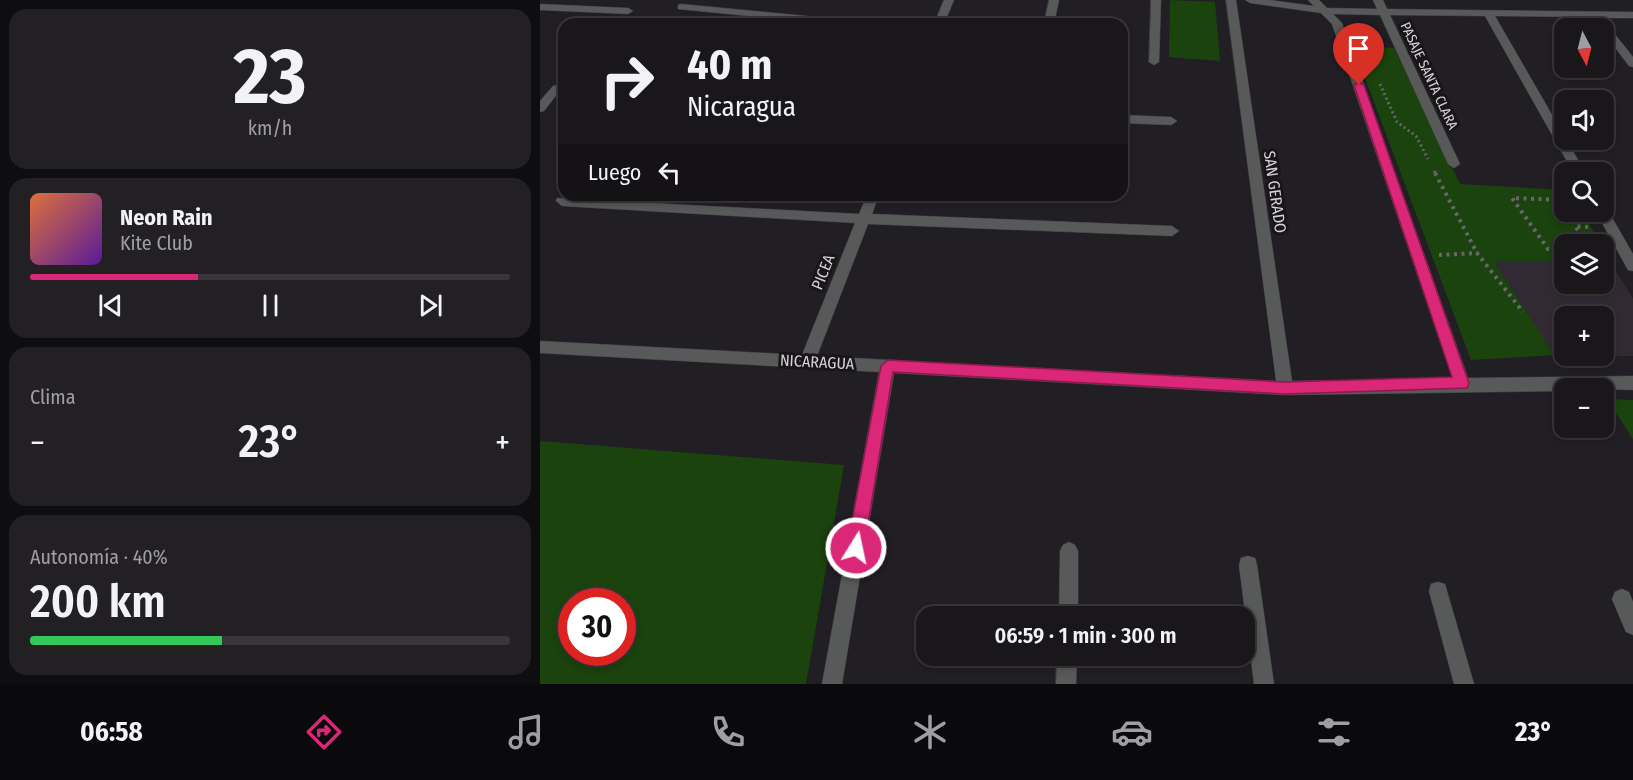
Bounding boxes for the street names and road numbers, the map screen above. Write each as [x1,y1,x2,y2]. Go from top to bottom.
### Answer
street label: PASAJE SANTA CLARA [1397,20,1462,133]
street label: SAN GERADO [1260,150,1290,234]
street label: PICEA [807,251,839,293]
street label: NICARAGUA [779,351,855,373]

